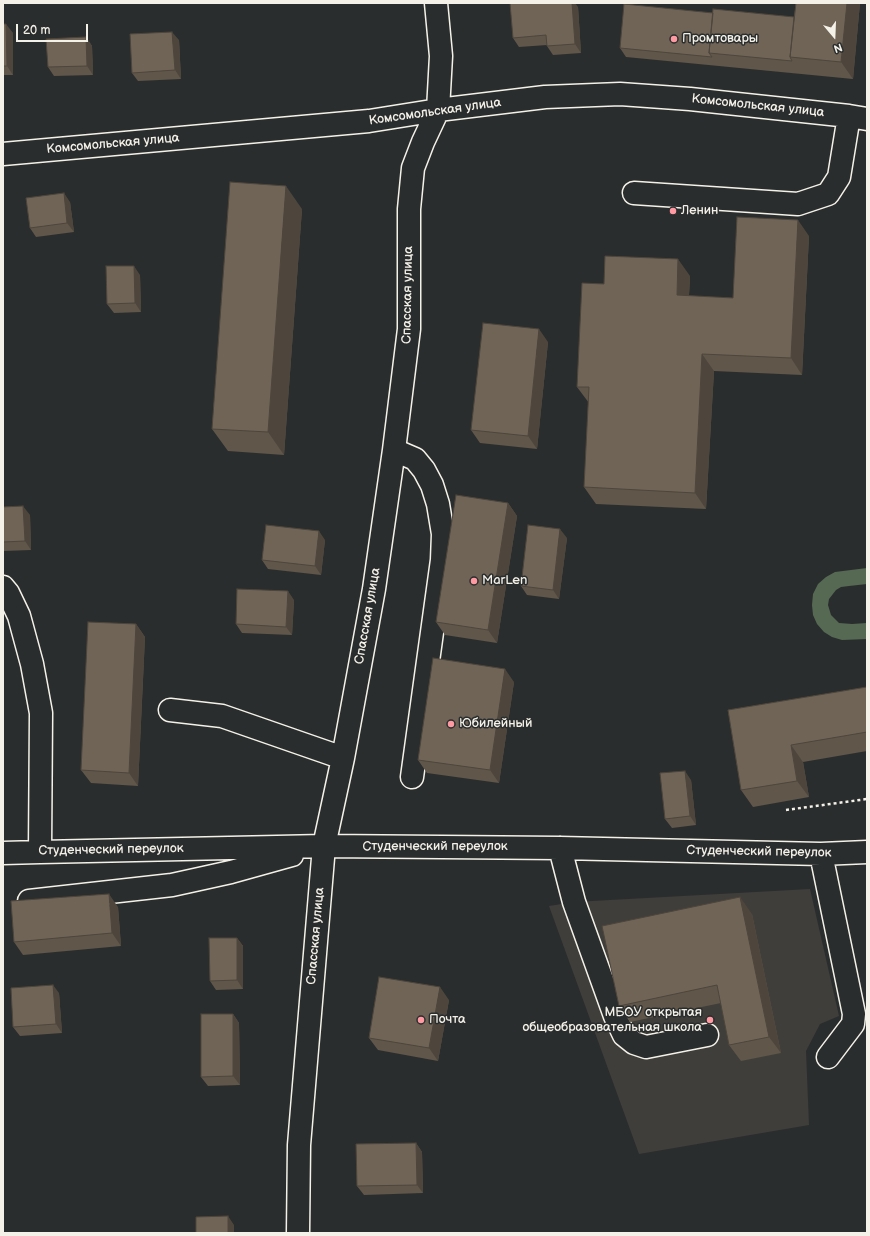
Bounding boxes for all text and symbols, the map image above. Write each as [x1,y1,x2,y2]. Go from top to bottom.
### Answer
scale bar [18,16,90,42]
north arrow [814,16,854,56]
text: 20 m [23,23,50,38]
place label: Промтовары [682,31,758,47]
marker: Промтовары [669,34,679,44]
text: N [832,40,844,55]
street label: Комсомольская улица [691,91,825,121]
street label: Комсомольская улица [368,95,502,129]
street label: Комсомольская улица [46,130,180,158]
place label: Ленин [681,203,718,219]
marker: Ленин [668,206,678,216]
street label: Спасская улица [399,246,417,344]
street label: Спасская улица [352,566,384,666]
place label: MarLen [482,573,527,589]
marker: MarLen [469,576,479,586]
place label: Юбилейный [459,716,532,732]
marker: Юбилейный [446,719,456,729]
street label: Студенческий переулок [362,839,508,855]
street label: Студенческий переулок [38,841,184,859]
street label: Студенческий переулок [686,843,832,861]
street label: Спасская улица [304,887,328,985]
place label: МБОУ открытая общеобразовательная школа [522,1005,702,1036]
place label: Почта [429,1012,466,1028]
marker: Почта [416,1015,426,1025]
marker: МБОУ открытая общеобразовательная школа [705,1015,715,1025]

